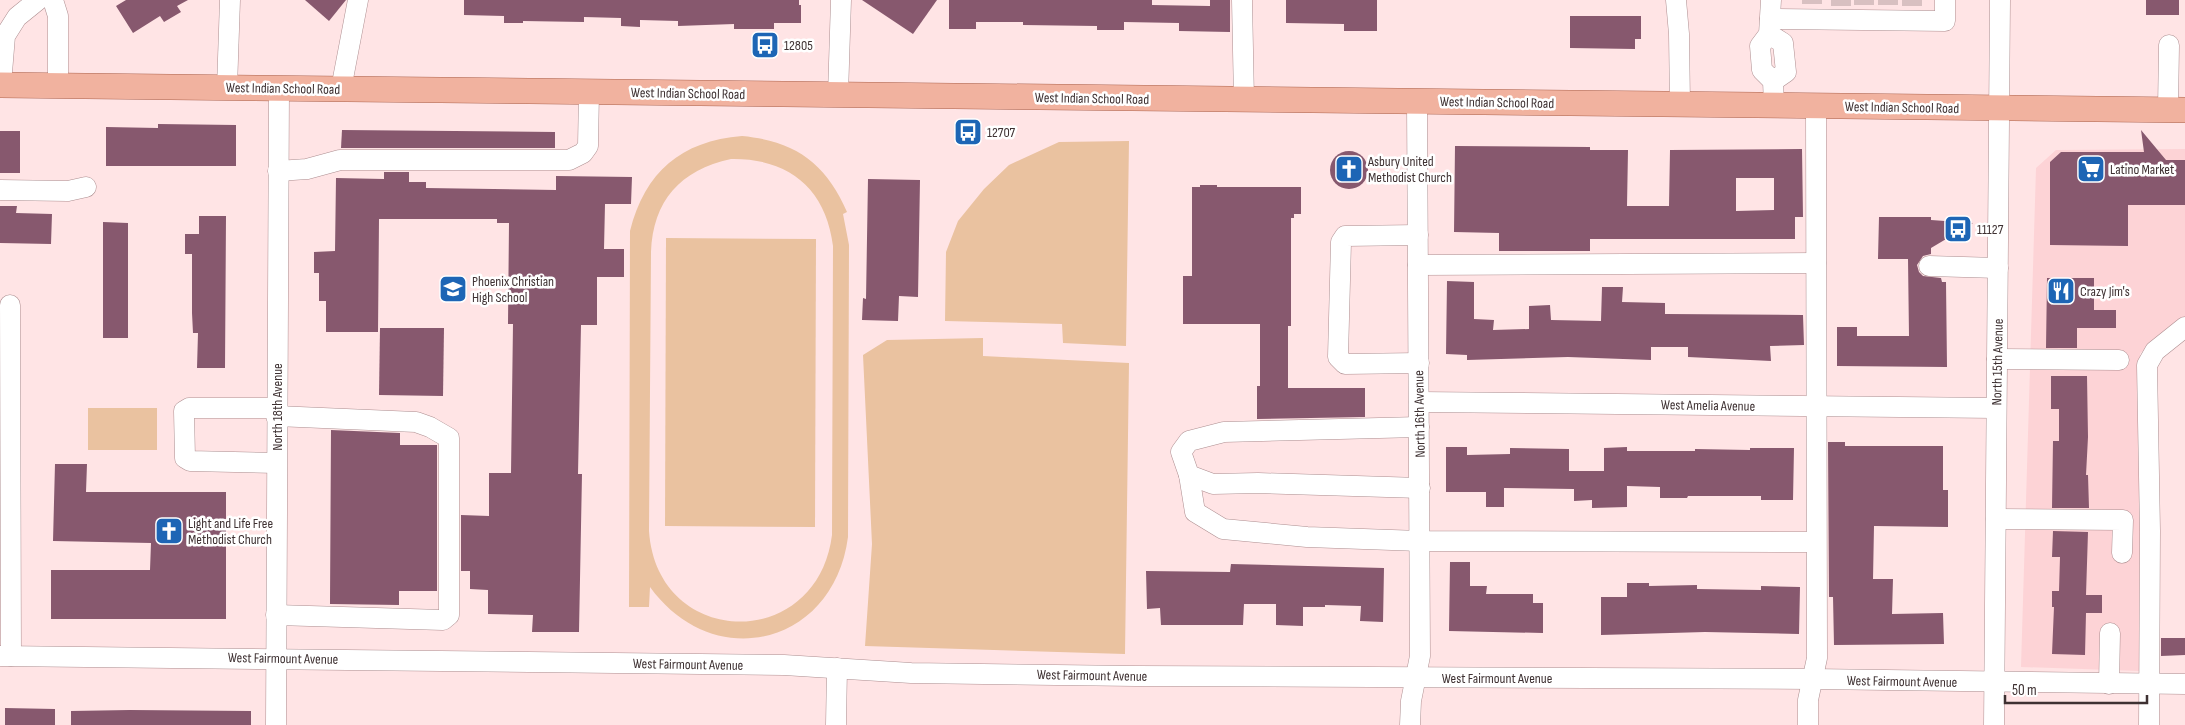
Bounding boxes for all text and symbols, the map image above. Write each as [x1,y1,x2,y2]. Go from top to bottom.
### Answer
bus stop icon: 12805 [750,30,780,60]
place label: 12805 [784,37,813,54]
street label: West Indian School Road [226,79,340,98]
street label: West Indian School Road [631,84,745,103]
street label: West Indian School Road [1035,89,1149,108]
street label: West Indian School Road [1440,93,1554,112]
street label: West Indian School Road [1845,98,1959,117]
bus stop icon: 12707 [953,117,983,147]
place label: 12707 [987,124,1016,141]
place label: Asbury United Methodist Church [1367,153,1452,186]
church icon: Asbury United Methodist Church [1334,154,1364,184]
supermarket icon: Latino Market [2076,154,2106,184]
place label: Latino Market [2110,161,2174,178]
bus stop icon: 11127 [1943,214,1973,244]
place label: 11127 [1977,221,2004,238]
place label: Phoenix Christian High School [472,273,554,306]
school or university icon: Phoenix Christian High School [438,274,468,304]
restaurant icon: Crazy Jim's [2046,276,2076,306]
place label: Crazy Jim's [2080,283,2130,300]
street label: North 15th Avenue [1988,318,2007,406]
street label: North 18th Avenue [269,363,286,451]
street label: North 16th Avenue [1410,370,1429,458]
street label: West Amelia Avenue [1661,396,1755,415]
place label: Light and Life Free Methodist Church [188,515,273,548]
church icon: Light and Life Free Methodist Church [154,516,184,546]
street label: West Fairmount Avenue [228,649,338,668]
street label: West Fairmount Avenue [633,655,743,674]
street label: West Fairmount Avenue [1037,666,1147,685]
street label: West Fairmount Avenue [1442,670,1552,687]
street label: West Fairmount Avenue [1847,672,1957,691]
scale bar [2005,672,2148,704]
text: 50 m [2012,681,2037,700]

